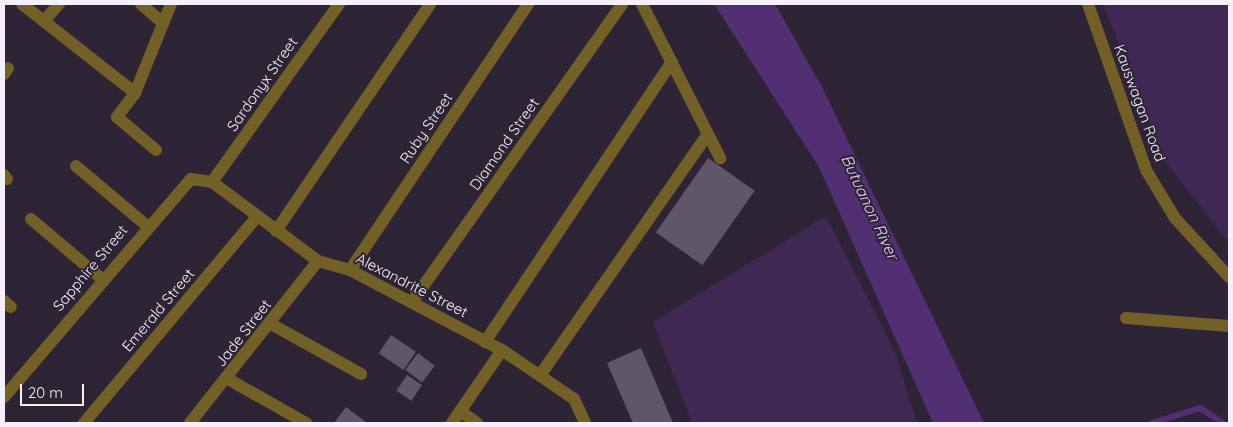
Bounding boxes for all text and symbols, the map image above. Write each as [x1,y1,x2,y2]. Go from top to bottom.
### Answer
street label: Sardonyx Street [223,34,301,134]
street label: Kauswagan Road [1110,42,1170,164]
street label: Ruby Street [396,89,456,167]
street label: Diamond Street [465,94,543,194]
water label: Butuanon River [837,151,903,263]
street label: Sapphire Street [49,221,131,315]
street label: Alexandrite Street [353,249,471,321]
street label: Emerald Street [118,265,198,355]
street label: Jade Street [211,296,275,370]
scale bar [22,374,86,406]
text: 20 m [28,383,63,402]

